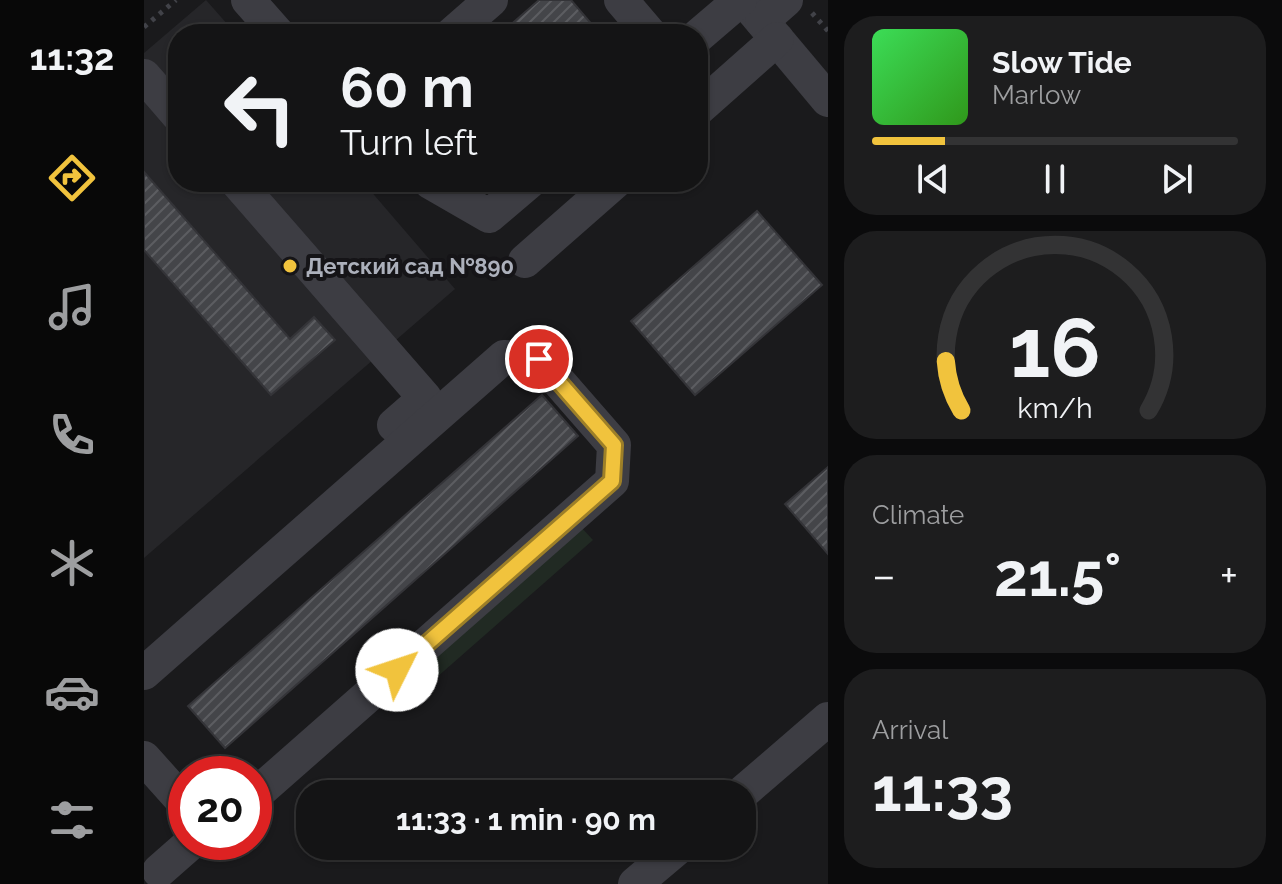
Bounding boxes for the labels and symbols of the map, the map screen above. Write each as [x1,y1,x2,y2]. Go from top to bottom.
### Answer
place label: Детский сад №890 [306,253,514,279]
marker: Детский сад №890 [281,257,299,275]
pin [505,325,573,393]
position arrow [355,628,439,712]
speed limit sign: 20 [168,756,272,860]

